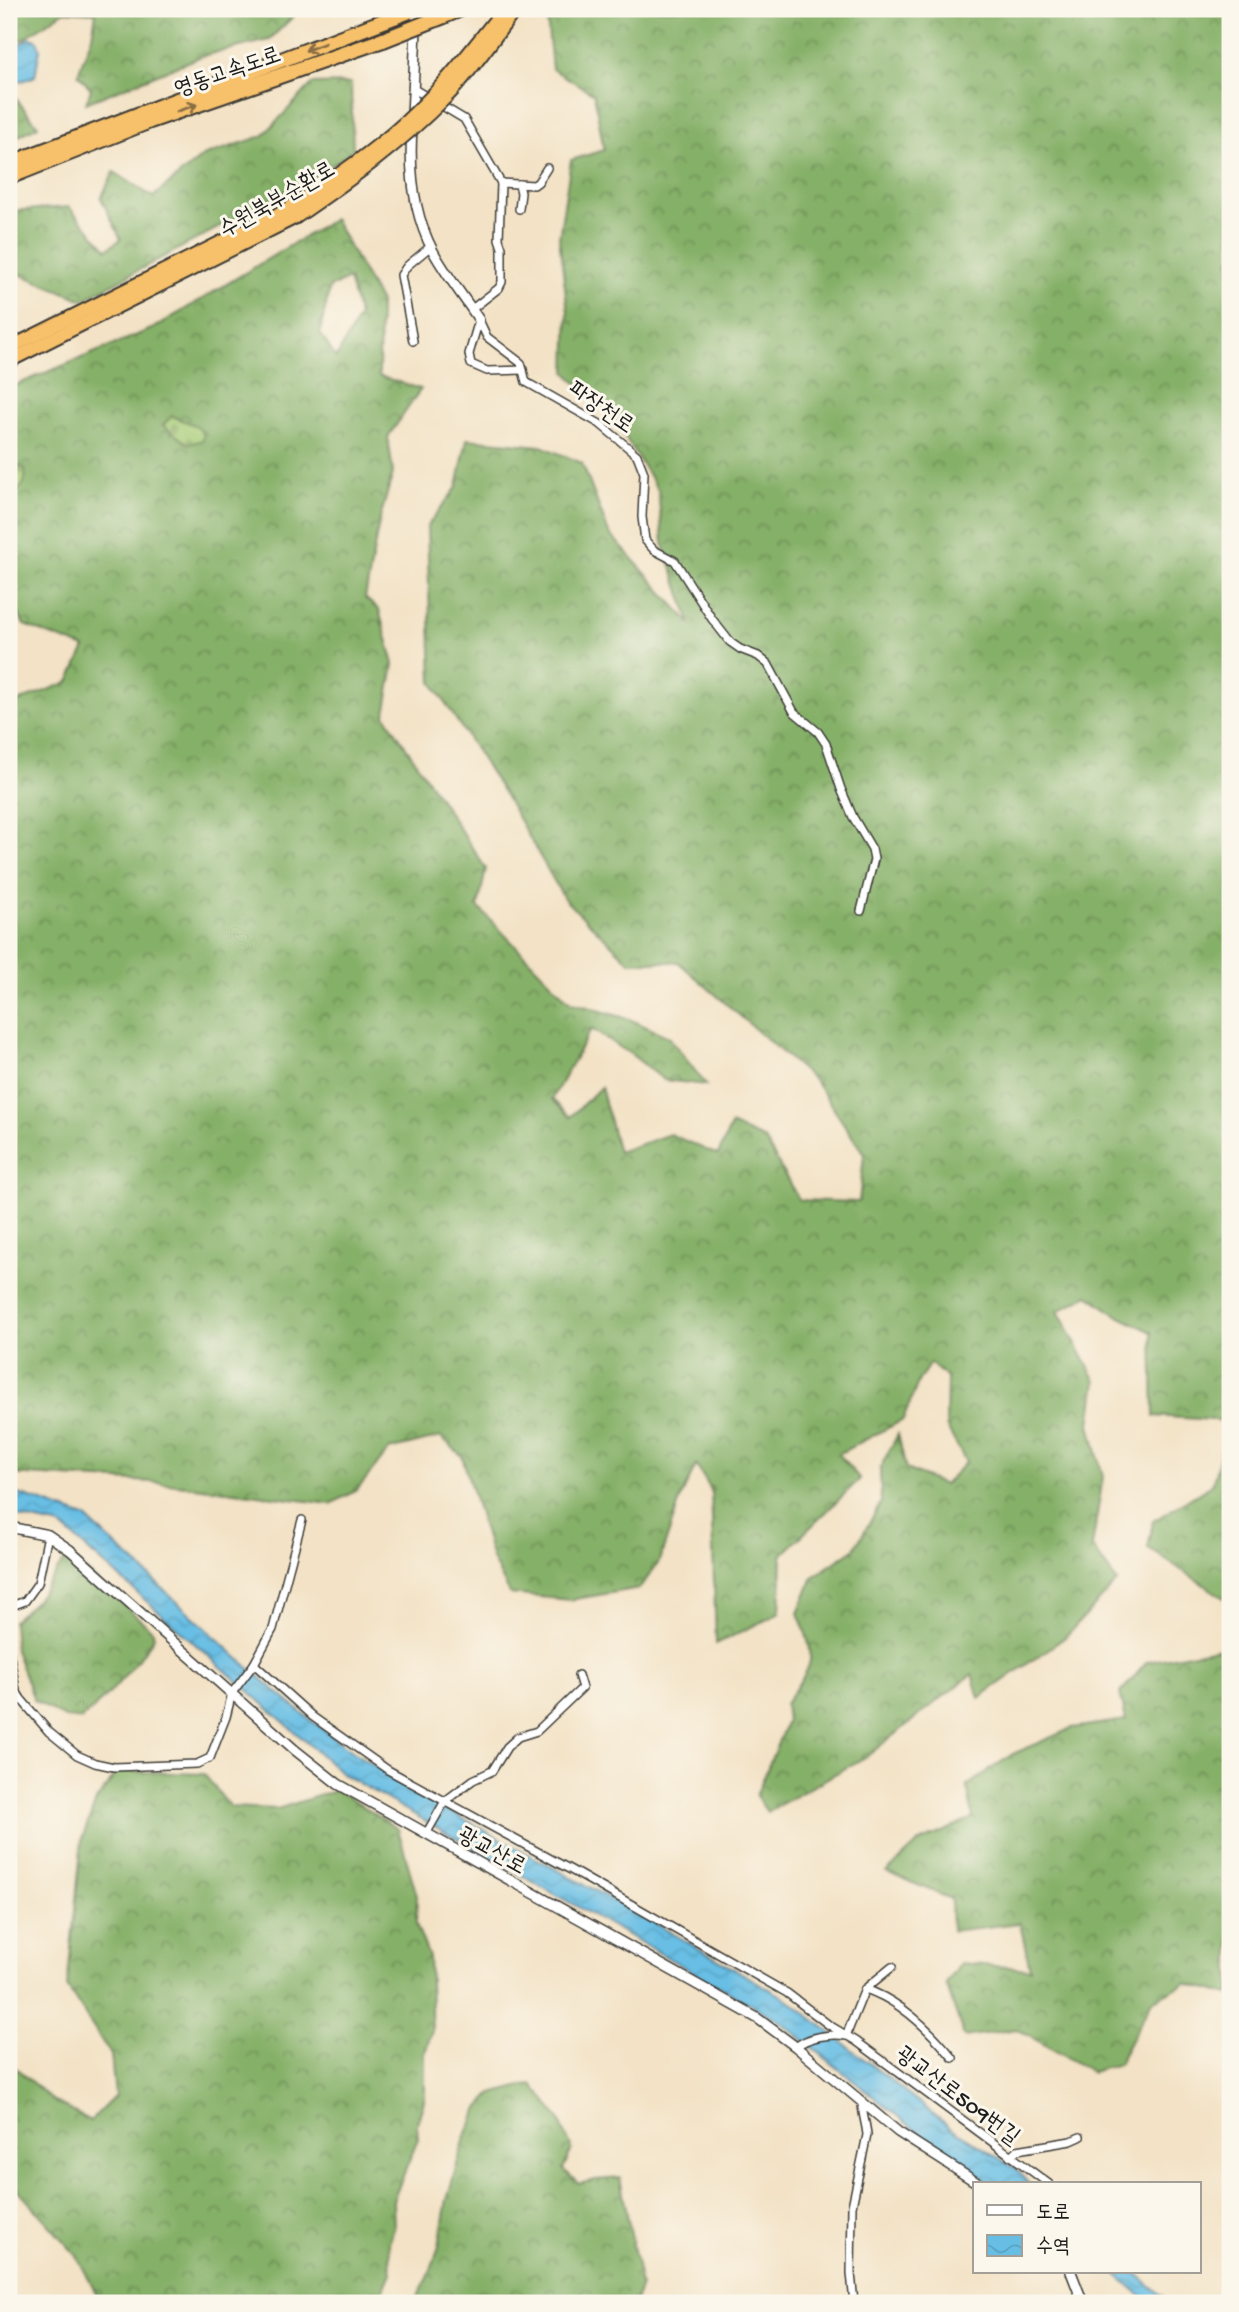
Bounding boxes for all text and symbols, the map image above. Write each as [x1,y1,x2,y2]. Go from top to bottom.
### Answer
street label: 영동고속도로 [171,42,285,104]
one-way arrow [304,42,326,54]
one-way arrow [175,101,197,113]
street label: 수원북부순환로 [215,157,341,245]
street label: 파장천로 [562,377,638,441]
street label: 광교산로 [452,1822,530,1882]
street label: 광교산로509번길 [890,2042,1024,2152]
legend [973,2182,1200,2274]
text: 도로 [1036,2202,1070,2227]
text: 수역 [1036,2236,1070,2261]

